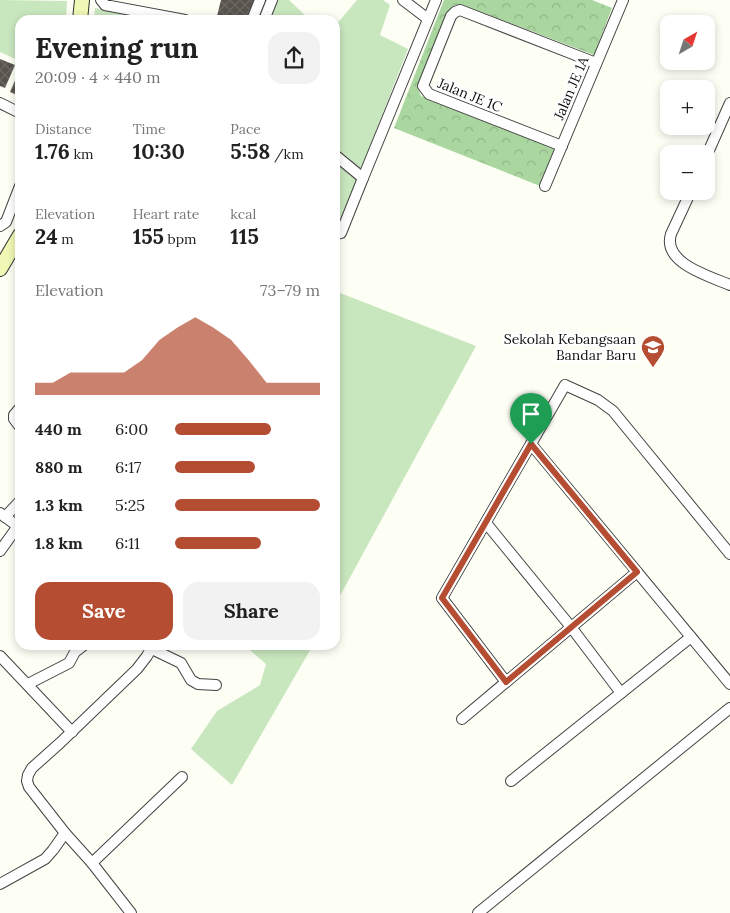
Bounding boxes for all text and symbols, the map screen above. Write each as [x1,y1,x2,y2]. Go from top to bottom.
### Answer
north arrow [660,15,715,70]
map controls [660,15,715,200]
text: Evening run [35,30,198,66]
button: share [268,32,320,84]
street label: Jalan JE 1A [549,53,592,123]
text: 20:09 · 4 × 440 m [35,67,161,87]
street label: Jalan JE 1C [434,74,505,116]
button: + [660,80,715,135]
text: Distance [35,120,92,138]
text: Time [133,120,166,138]
text: Pace [230,120,261,138]
text: 1.76 [35,138,70,165]
text: 10:30 [133,138,185,165]
text: 5:58 [230,138,270,165]
text: km [70,145,93,163]
text: /km [270,145,304,163]
button: − [660,145,715,200]
text: Elevation [35,205,95,223]
text: Heart rate [133,205,199,223]
text: kcal [230,205,256,223]
text: 24 [35,223,58,250]
text: 155 [133,223,164,250]
text: 115 [230,223,259,250]
text: m [58,230,74,248]
text: bpm [164,230,197,248]
text: Elevation [35,280,104,300]
text: 73–79 m [260,280,320,300]
place label: Sekolah Kebangsaan Bandar Baru [504,330,636,364]
school or university icon: Sekolah Kebangsaan Bandar Baru [640,334,666,368]
pin [510,393,552,444]
icon: arrive [517,400,545,428]
text: 440 m [35,419,82,439]
text: 6:00 [115,419,148,439]
text: 880 m [35,457,82,477]
text: 6:17 [115,457,141,477]
text: 1.3 km [35,495,83,515]
text: 5:25 [115,495,145,515]
text: 1.8 km [35,533,83,553]
text: 6:11 [115,533,140,553]
button: Save [35,582,173,640]
button: Share [183,582,320,640]

